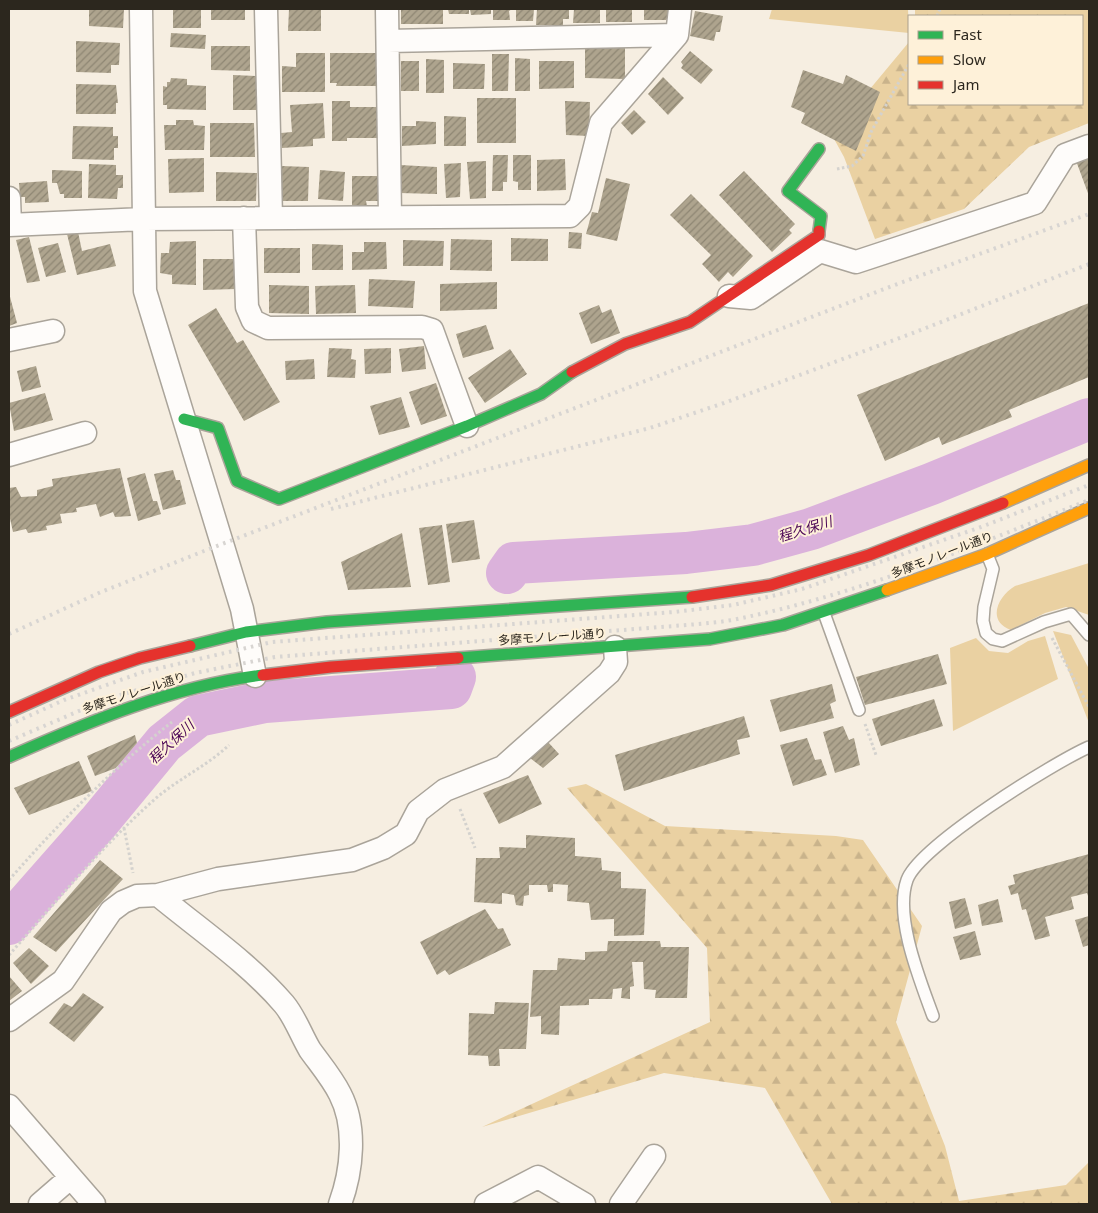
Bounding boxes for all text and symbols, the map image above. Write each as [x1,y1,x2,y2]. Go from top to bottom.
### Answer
legend [908,15,1083,105]
text: Fast [953,24,982,44]
text: Slow [953,49,986,69]
text: Jam [951,74,980,94]
water label: 程久保川 [775,511,836,546]
street label: 多摩モノレール通り [888,527,995,582]
street label: 多摩モノレール通り [497,624,606,649]
street label: 多摩モノレール通り [80,668,188,717]
water label: 程久保川 [144,714,199,768]

